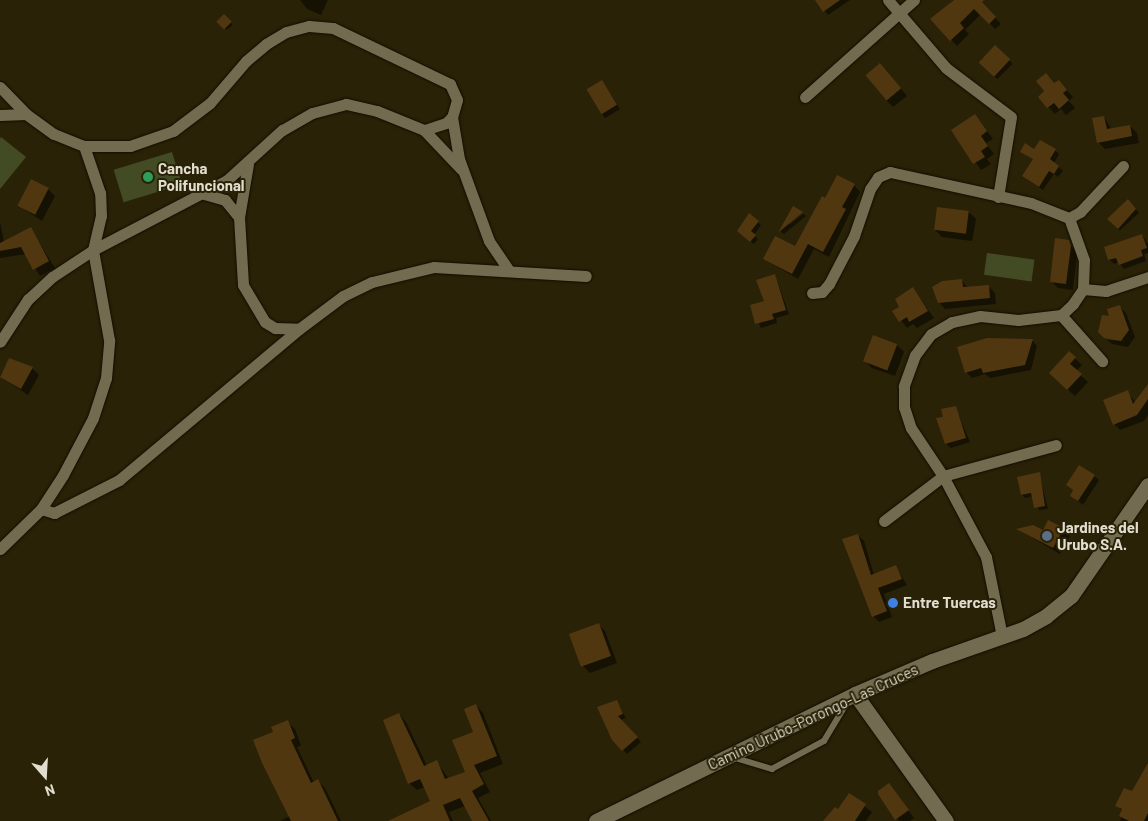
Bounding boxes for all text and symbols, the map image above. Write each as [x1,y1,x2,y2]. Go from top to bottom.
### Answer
place label: Cancha Polifuncional [158,159,245,194]
marker: Cancha Polifuncional [142,171,154,183]
place label: Jardines del Urubo S.A. [1057,518,1139,553]
marker: Jardines del Urubo S.A. [1041,530,1053,542]
place label: Entre Tuercas [903,594,996,612]
marker: Entre Tuercas [887,597,899,609]
street label: Camino Urubo-Porongo-Las Cruces [705,660,921,774]
north arrow [20,751,70,801]
text: N [43,781,57,800]

